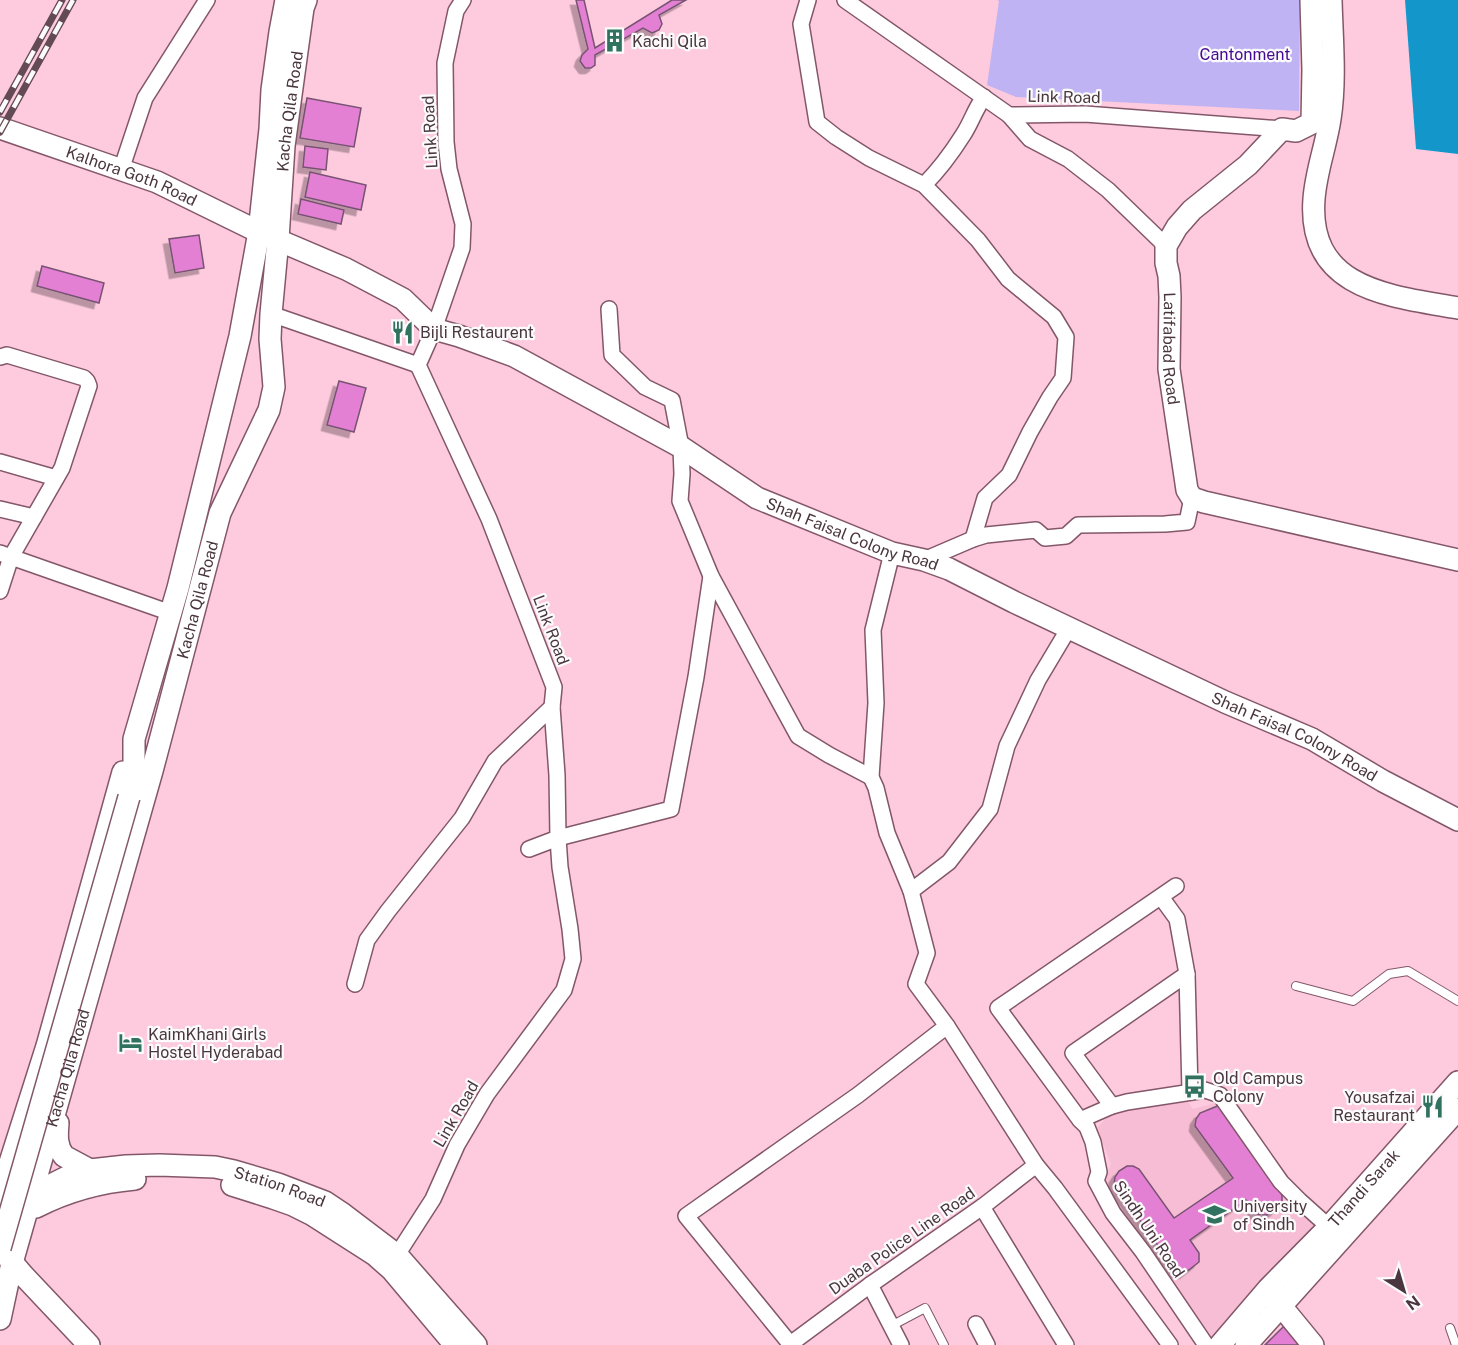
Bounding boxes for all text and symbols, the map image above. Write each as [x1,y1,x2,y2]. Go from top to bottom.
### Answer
building icon: Kachi Qila [601,28,627,54]
place label: Kachi Qila [632,32,707,51]
park label: Cantonment [1200,45,1290,64]
street label: Kacha Qila Road [273,50,306,172]
street label: Link Road [1027,87,1101,107]
street label: Link Road [419,95,441,169]
street label: Kalhora Goth Road [64,142,200,210]
street label: Latifabad Road [1159,292,1184,406]
restaurant icon: Bijli Restaurent [389,319,415,345]
place label: Bijli Restaurent [420,323,534,342]
street label: Shah Faisal Colony Road [763,493,941,574]
street label: Kacha Qila Road [172,538,222,661]
street label: Link Road [529,592,573,668]
street label: Shah Faisal Colony Road [1208,688,1381,785]
street label: Kacha Qila Road [42,1007,93,1129]
place label: KaimKhani Girls Hostel Hyderabad [148,1025,283,1062]
hotel icon: KaimKhani Girls Hostel Hyderabad [117,1030,143,1056]
place label: Old Campus Colony [1213,1069,1303,1106]
bus stop icon: Old Campus Colony [1182,1074,1208,1100]
street label: Link Road [429,1078,483,1150]
place label: Yousafzai Restaurant [1333,1088,1415,1125]
restaurant icon: Yousafzai Restaurant [1420,1093,1446,1119]
street label: Thandi Sarak [1324,1145,1403,1231]
street label: Station Road [232,1162,328,1211]
street label: Sindh Uni Road [1110,1177,1188,1281]
street label: Duaba Police Line Road [825,1183,979,1299]
place label: University of Sindh [1233,1197,1308,1234]
school or university icon: University of Sindh [1202,1202,1228,1228]
north arrow [1374,1261,1434,1321]
text: N [1402,1291,1423,1314]

